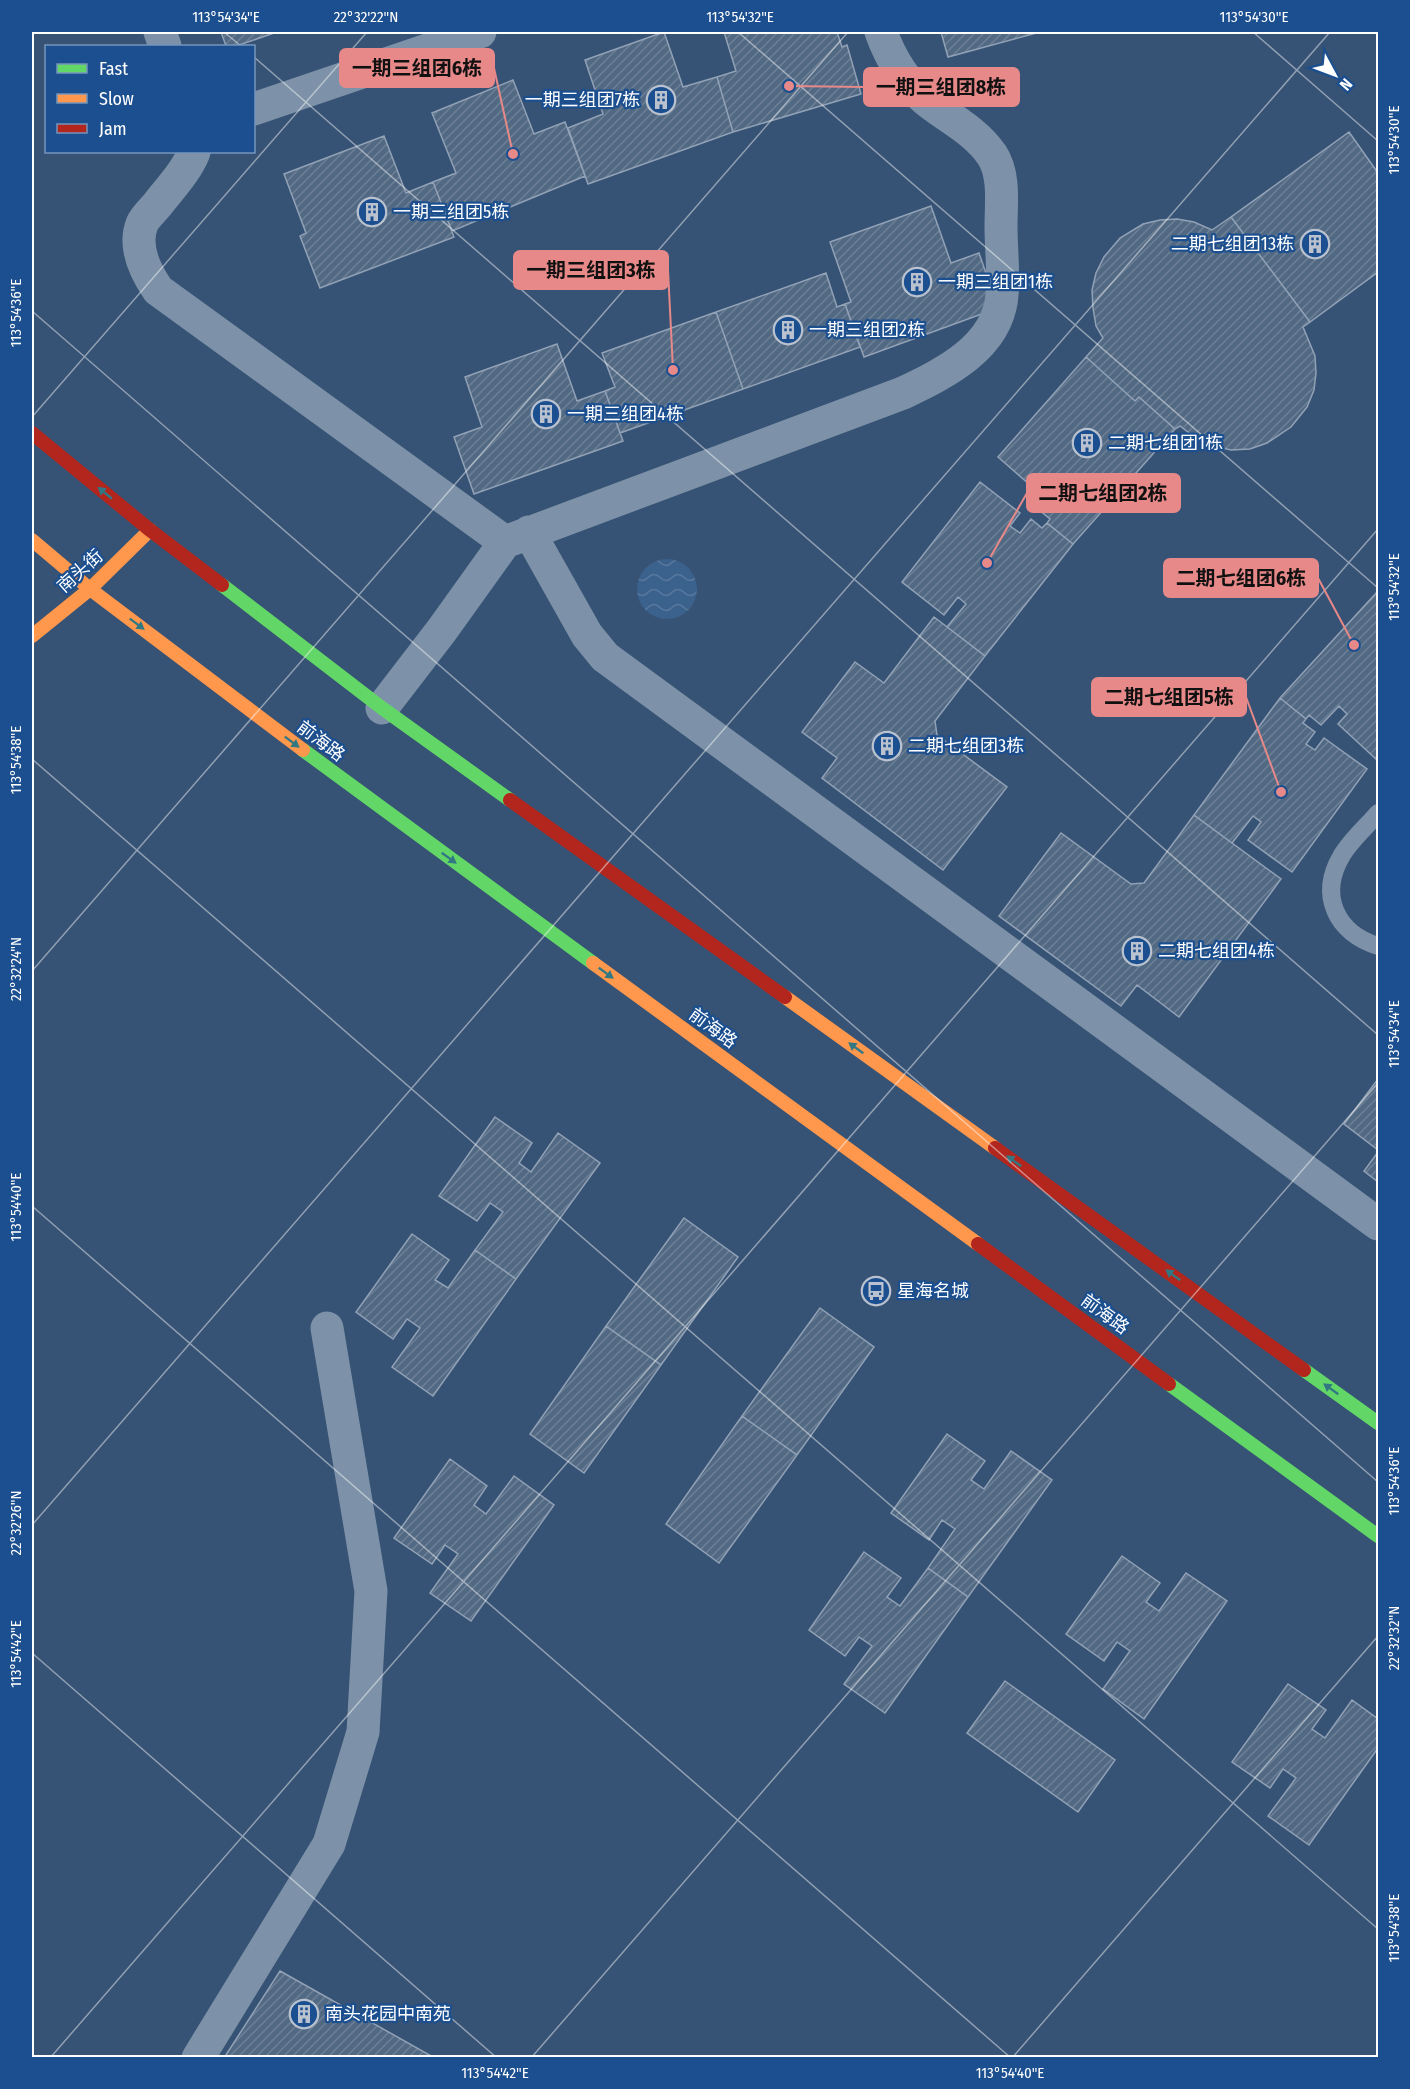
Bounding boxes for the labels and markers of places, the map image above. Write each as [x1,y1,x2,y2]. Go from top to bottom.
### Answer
callout: 一期三组团6栋 [340,49,494,87]
callout: 一期三组团8栋 [864,68,1019,106]
building icon: 一期三组团7栋 [645,84,677,116]
place label: 一期三组团7栋 [525,89,640,111]
building icon: 一期三组团5栋 [356,196,388,228]
place label: 一期三组团5栋 [393,201,509,223]
building icon: 二期七组团13栋 [1299,228,1331,260]
place label: 二期七组团13栋 [1171,233,1294,255]
callout: 一期三组团3栋 [514,251,668,289]
building icon: 一期三组团1栋 [901,266,933,298]
place label: 一期三组团1栋 [938,271,1053,293]
building icon: 一期三组团2栋 [772,314,804,346]
place label: 一期三组团2栋 [809,319,925,341]
building icon: 一期三组团4栋 [530,398,562,430]
place label: 一期三组团4栋 [567,403,684,425]
building icon: 二期七组团1栋 [1071,427,1103,459]
place label: 二期七组团1栋 [1108,432,1223,454]
callout: 二期七组团2栋 [1027,474,1180,512]
callout: 二期七组团6栋 [1164,559,1318,597]
callout: 二期七组团5栋 [1092,678,1246,716]
building icon: 二期七组团3栋 [871,730,903,762]
place label: 二期七组团3栋 [908,735,1024,757]
building icon: 二期七组团4栋 [1121,935,1153,967]
place label: 二期七组团4栋 [1158,940,1275,962]
bus stop icon: 星海名城 [860,1275,892,1307]
place label: 星海名城 [897,1280,969,1302]
building icon: 南头花园中南苑 [288,1998,320,2030]
place label: 南头花园中南苑 [325,2003,451,2025]

